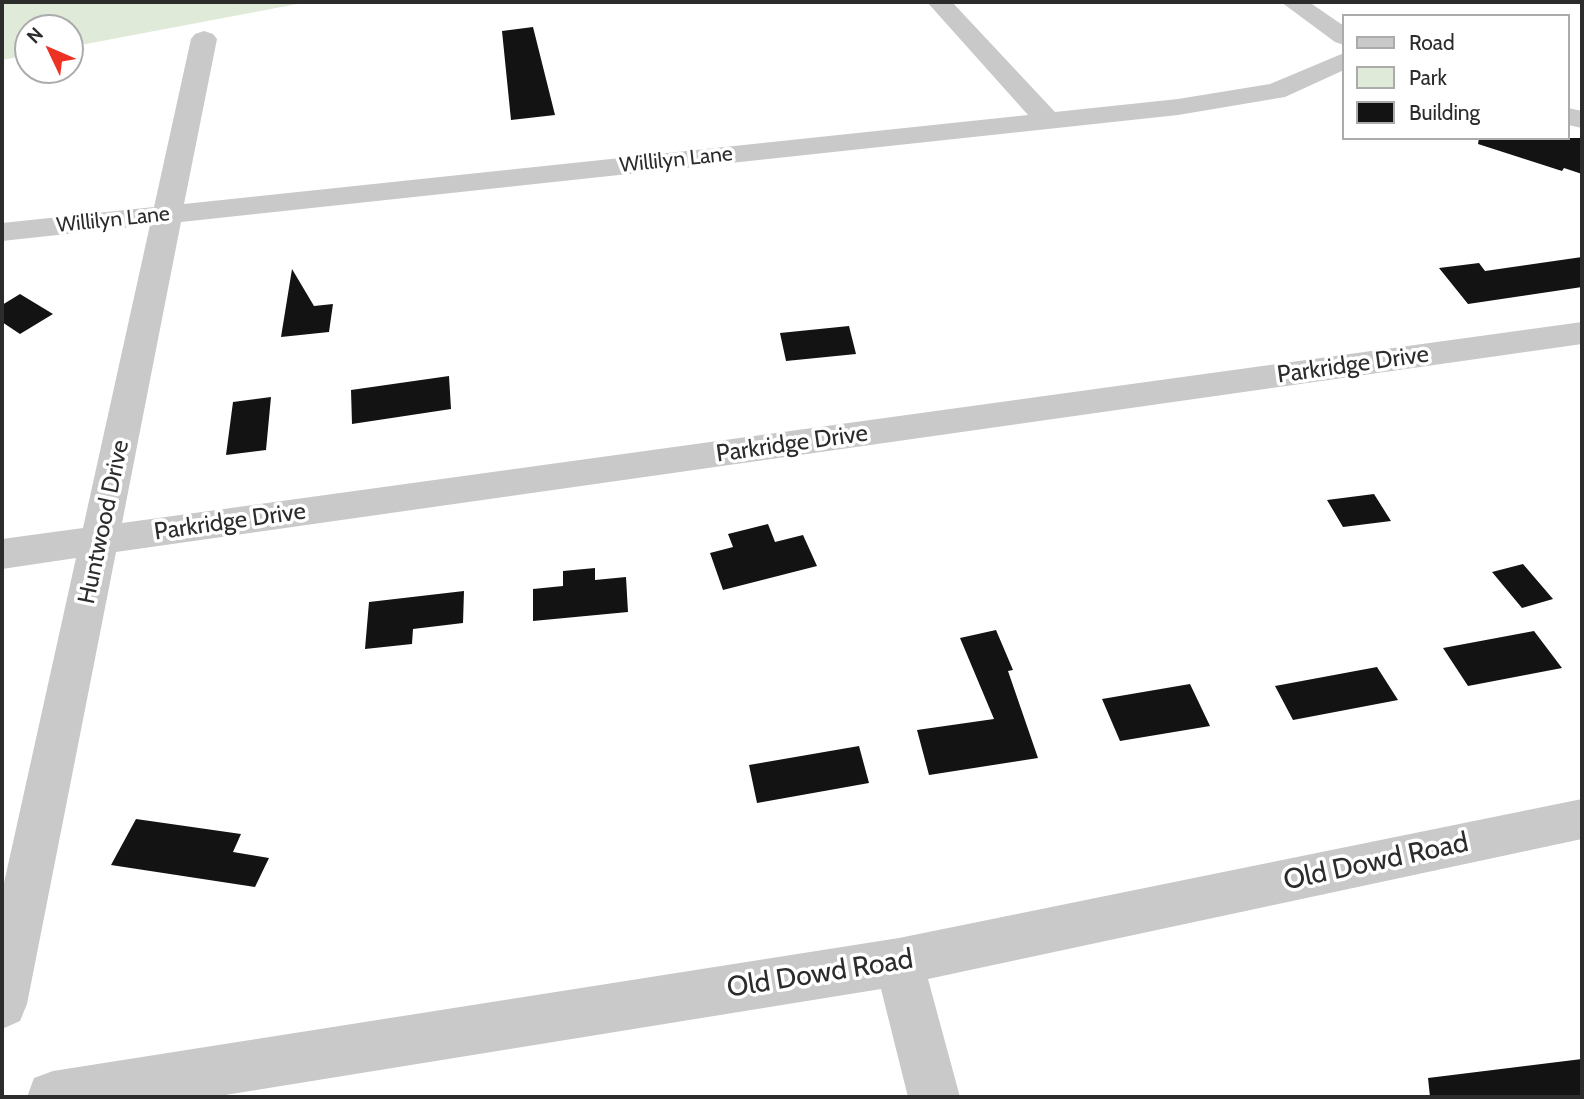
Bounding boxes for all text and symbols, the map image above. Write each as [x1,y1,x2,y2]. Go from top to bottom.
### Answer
north arrow [14,14,84,84]
legend [1342,14,1570,140]
text: N [22,23,48,48]
text: Road [1409,30,1455,55]
text: Park [1409,65,1447,90]
text: Building [1409,100,1480,125]
street label: Willilyn Lane [618,142,734,178]
street label: Willilyn Lane [55,202,171,238]
street label: Parkridge Drive [1275,340,1431,390]
street label: Parkridge Drive [714,419,870,469]
street label: Huntwood Drive [73,437,135,607]
street label: Parkridge Drive [152,497,308,547]
street label: Old Dowd Road [1281,826,1471,898]
street label: Old Dowd Road [725,943,915,1005]

